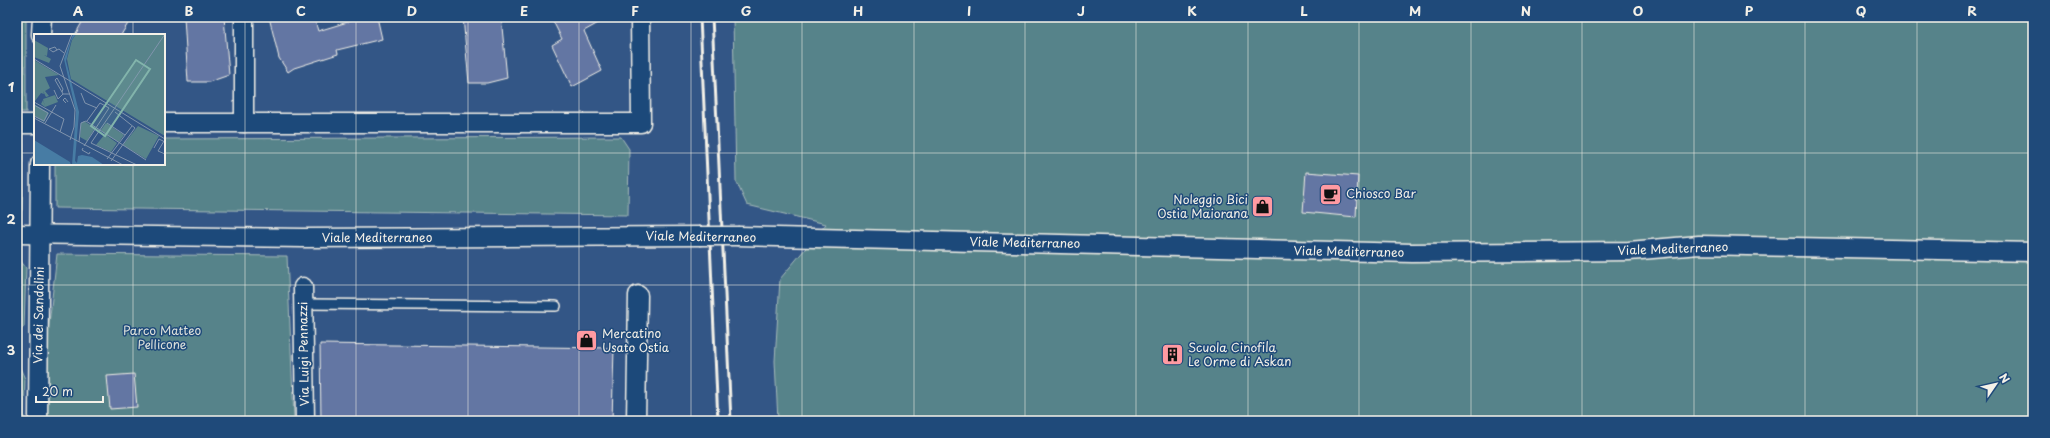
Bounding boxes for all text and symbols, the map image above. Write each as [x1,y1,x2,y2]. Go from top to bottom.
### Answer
text: A [73,1,83,20]
text: B [185,1,194,20]
text: C [296,1,306,20]
text: D [407,1,417,20]
text: E [520,1,528,20]
text: F [631,1,639,20]
text: G [741,1,751,20]
text: H [853,1,863,20]
text: I [967,1,971,20]
text: J [1077,1,1085,20]
text: K [1187,1,1197,20]
text: L [1300,1,1308,20]
text: M [1409,1,1421,20]
text: N [1521,1,1531,20]
text: O [1633,1,1643,20]
text: P [1745,1,1754,20]
text: Q [1856,1,1866,20]
text: R [1967,1,1977,20]
inset map [34,34,165,165]
text: 1 [8,77,14,96]
cafe icon: Chiosco Bar [1318,181,1344,207]
place label: Chiosco Bar [1346,184,1416,202]
place label: Noleggio Bici Ostia Maiorana [1157,190,1249,222]
shop icon: Noleggio Bici Ostia Maiorana [1250,194,1276,220]
text: 2 [6,209,16,228]
street label: Viale Mediterraneo [646,226,757,246]
street label: Viale Mediterraneo [322,228,433,246]
street label: Viale Mediterraneo [970,232,1081,252]
street label: Viale Mediterraneo [1617,237,1729,259]
street label: Viale Mediterraneo [1294,241,1405,261]
street label: Via dei Sandolini [28,266,48,364]
street label: Via Luigi Pennazzi [293,302,313,406]
park label: Parco Matteo Pellicone [123,321,202,353]
place label: Mercatino Usato Ostia [602,324,670,356]
shop icon: Mercatino Usato Ostia [574,328,600,354]
place label: Scuola Cinofila Le Orme di Askan [1188,338,1291,370]
text: 3 [7,340,16,359]
building icon: Scuola Cinofila Le Orme di Askan [1159,342,1185,368]
north arrow [1976,364,2016,404]
text: N [1995,370,2014,387]
scale bar [36,378,103,404]
text: 20 m [42,382,73,400]

